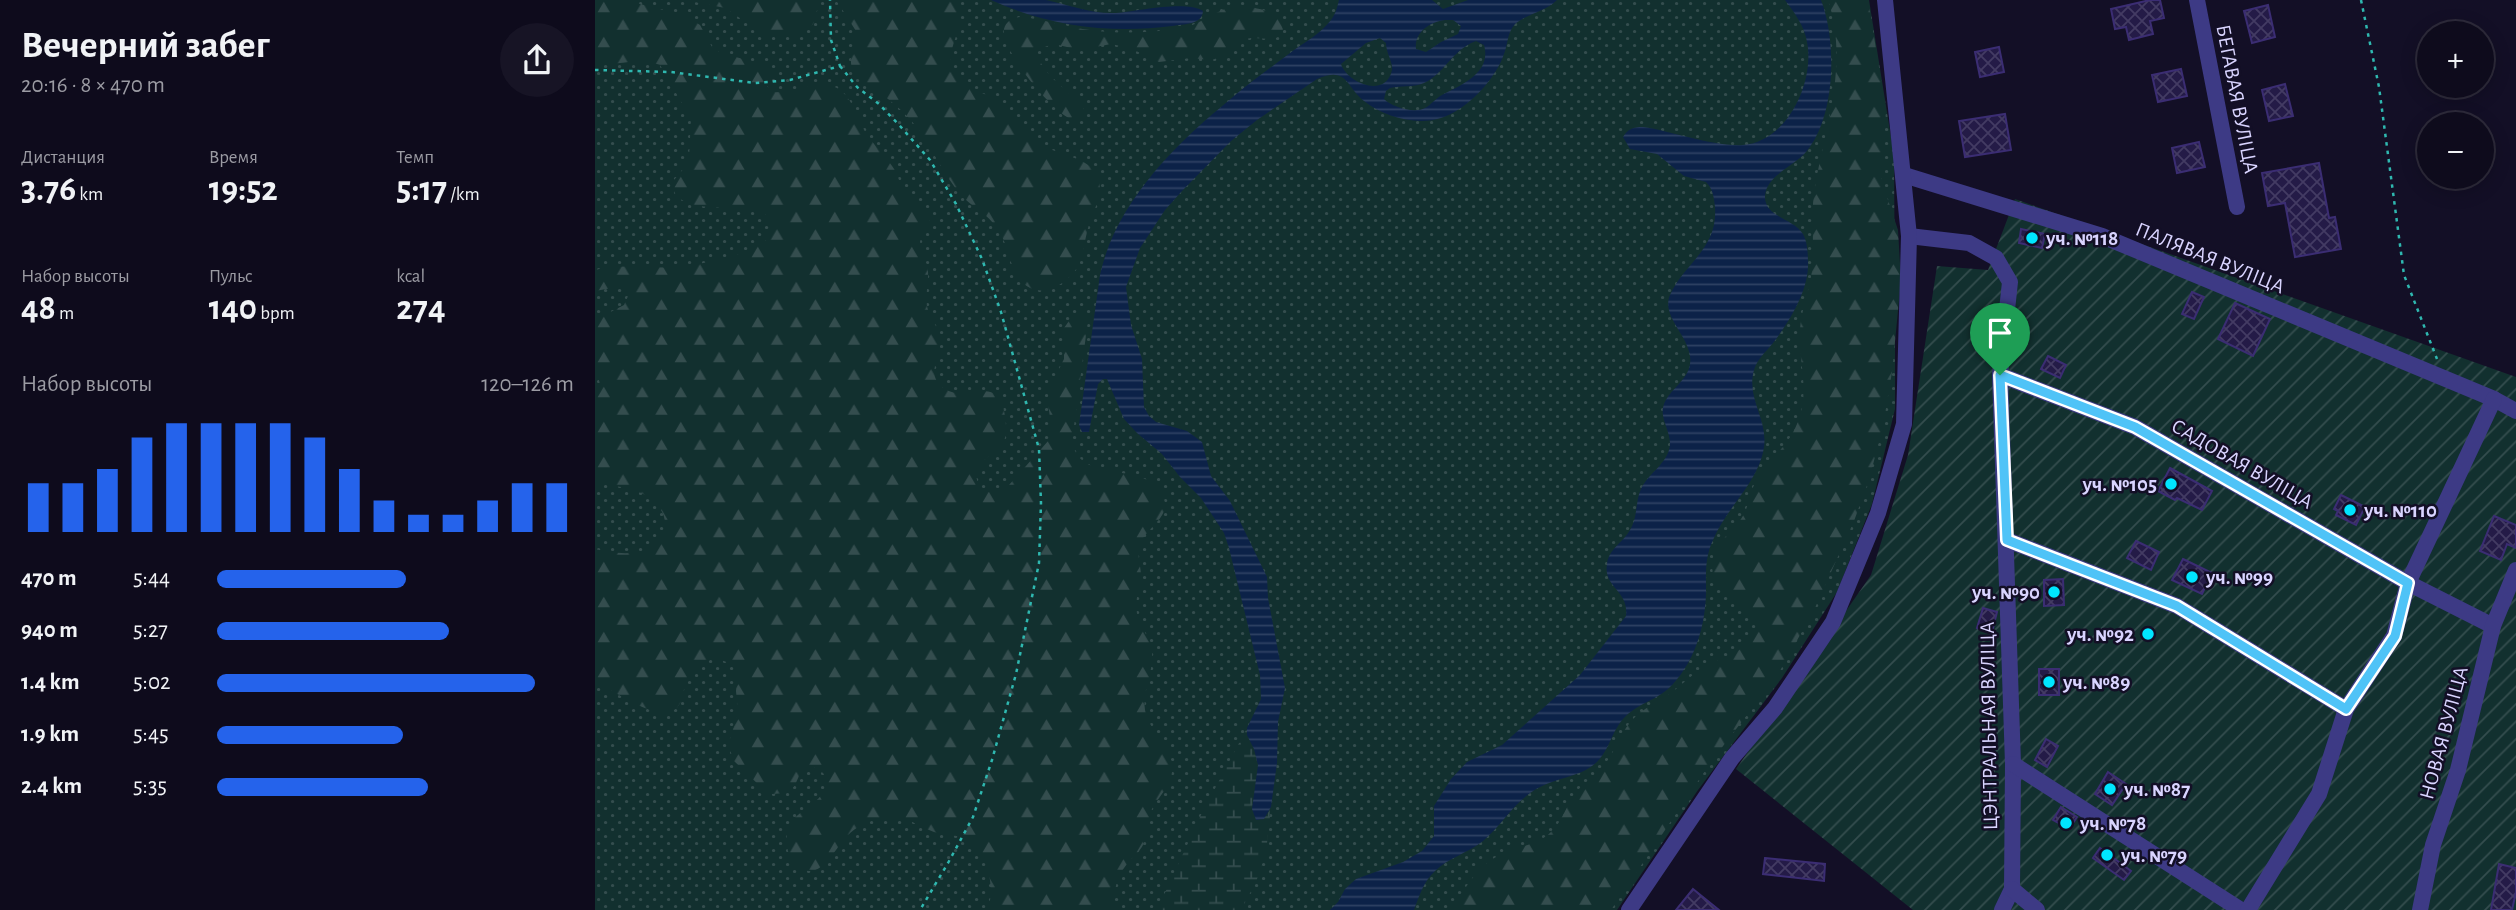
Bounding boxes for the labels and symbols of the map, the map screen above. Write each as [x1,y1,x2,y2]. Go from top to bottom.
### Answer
street label: БЕГАВАЯ ВУЛІЦА [2212,23,2262,175]
street label: ПАЛЯВАЯ ВУЛІЦА [2132,219,2288,297]
place label: уч. №118 [2045,228,2118,249]
marker: уч. №118 [2024,230,2040,246]
pin [1970,303,2030,375]
street label: САДОВАЯ ВУЛІЦА [2168,415,2316,513]
place label: уч. №105 [2082,474,2157,495]
marker: уч. №105 [2163,476,2179,492]
place label: уч. №110 [2363,500,2437,521]
marker: уч. №110 [2342,502,2358,518]
place label: уч. №99 [2205,567,2273,588]
marker: уч. №99 [2184,569,2200,585]
place label: уч. №90 [1971,582,2040,603]
marker: уч. №90 [2046,584,2062,600]
street label: ЦЭНТРАЛЬНАЯ ВУЛІЦА [1977,621,2001,831]
place label: уч. №92 [2066,624,2134,645]
marker: уч. №92 [2140,626,2156,642]
street label: НОВАЯ ВУЛІЦА [2416,664,2472,802]
place label: уч. №89 [2062,672,2130,693]
marker: уч. №89 [2041,674,2057,690]
place label: уч. №87 [2123,779,2190,800]
marker: уч. №87 [2102,781,2118,797]
place label: уч. №78 [2079,813,2146,834]
marker: уч. №78 [2058,815,2074,831]
place label: уч. №79 [2120,845,2187,866]
marker: уч. №79 [2099,847,2115,863]

